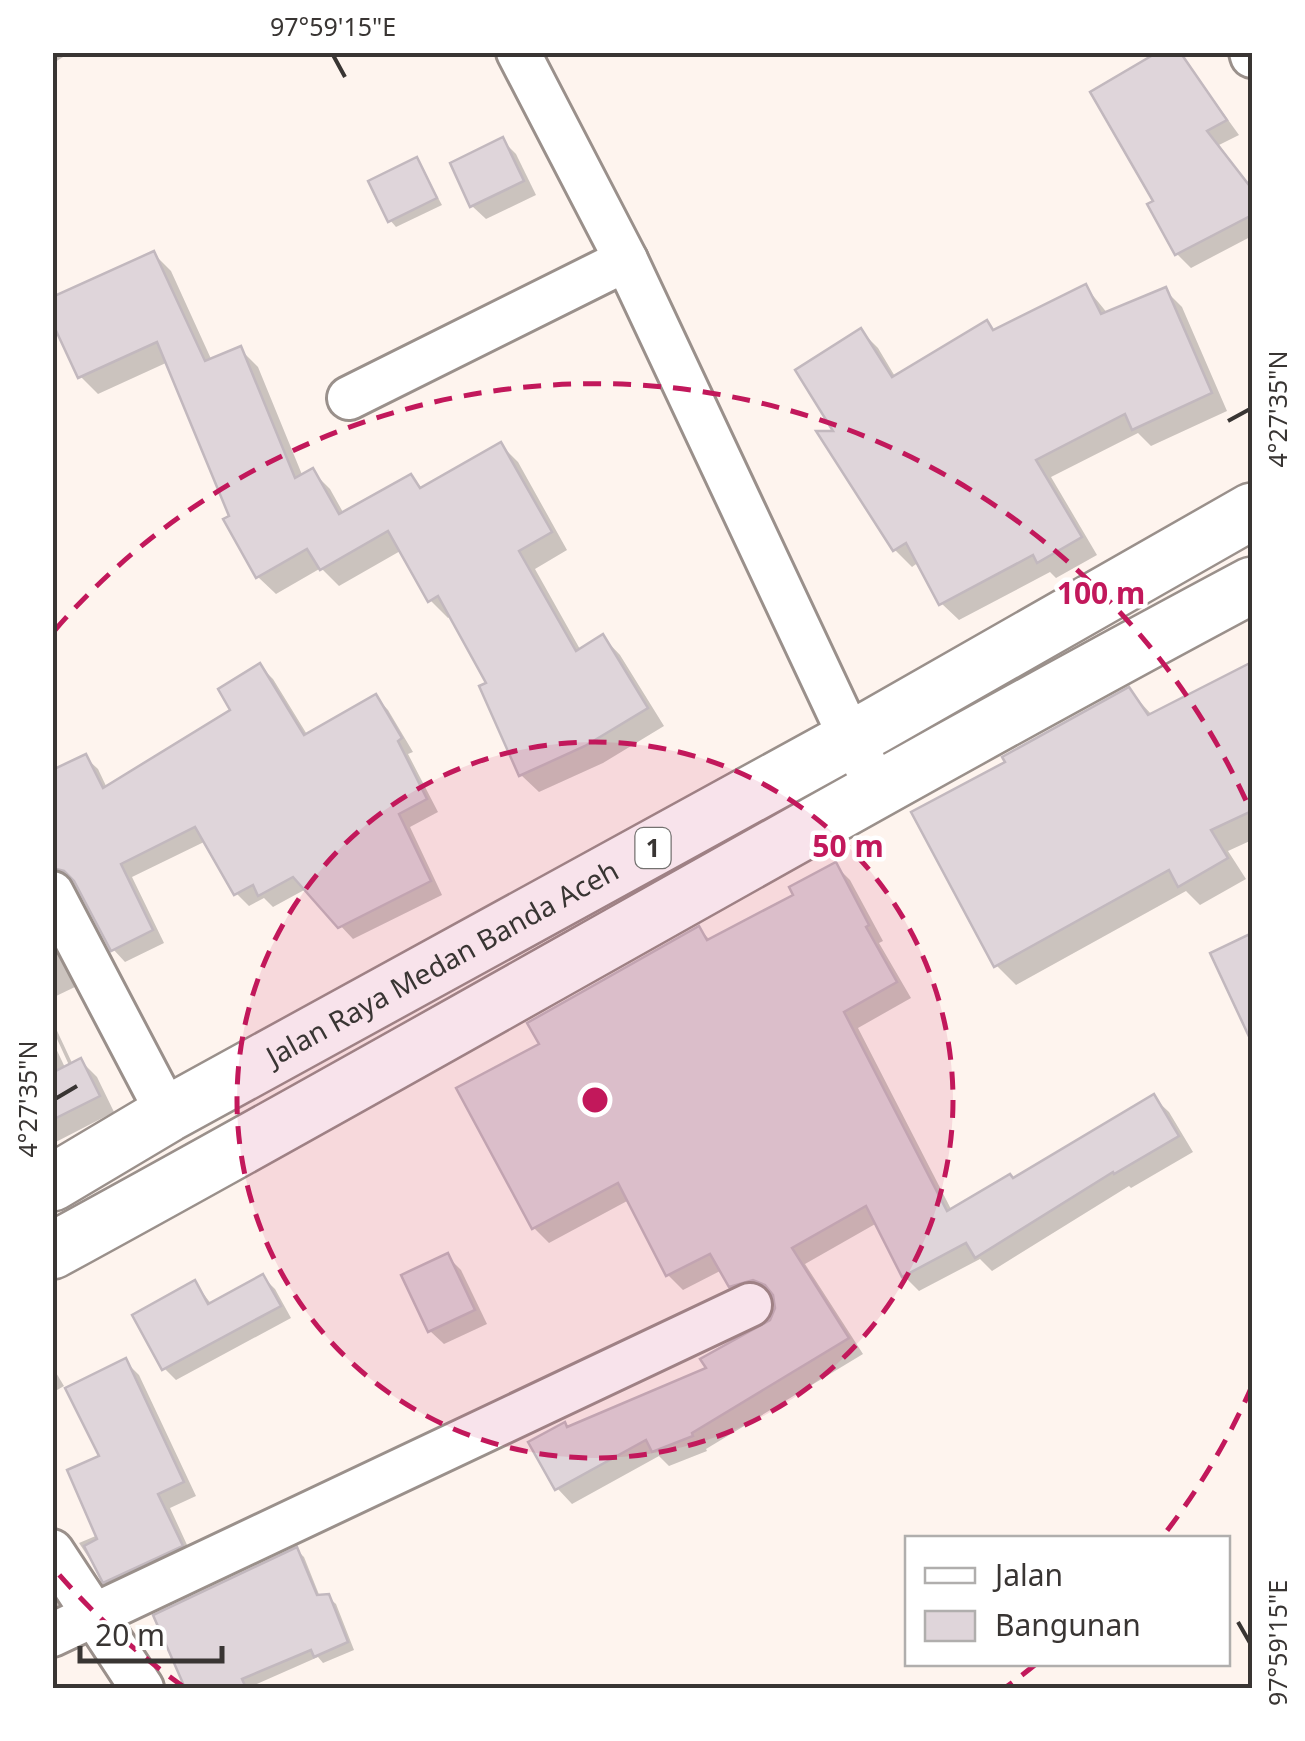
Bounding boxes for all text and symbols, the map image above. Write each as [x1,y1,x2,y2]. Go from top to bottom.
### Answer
text: 97°59'15"E [270,9,396,43]
text: 4°27'35"N [1260,350,1294,468]
text: 100 m [1057,572,1145,613]
text: 50 m [812,825,884,866]
road number: 1 [636,828,670,868]
street label: Jalan Raya Medan Banda Aceh [257,851,625,1076]
text: 4°27'35"N [10,1040,44,1158]
centre of rings [577,1082,613,1118]
legend [905,1536,1230,1666]
text: Jalan [992,1554,1063,1595]
text: 97°59'15"E [1260,1580,1294,1706]
scale bar [80,1601,222,1663]
text: Bangunan [995,1604,1141,1645]
text: 20 m [95,1614,165,1655]

